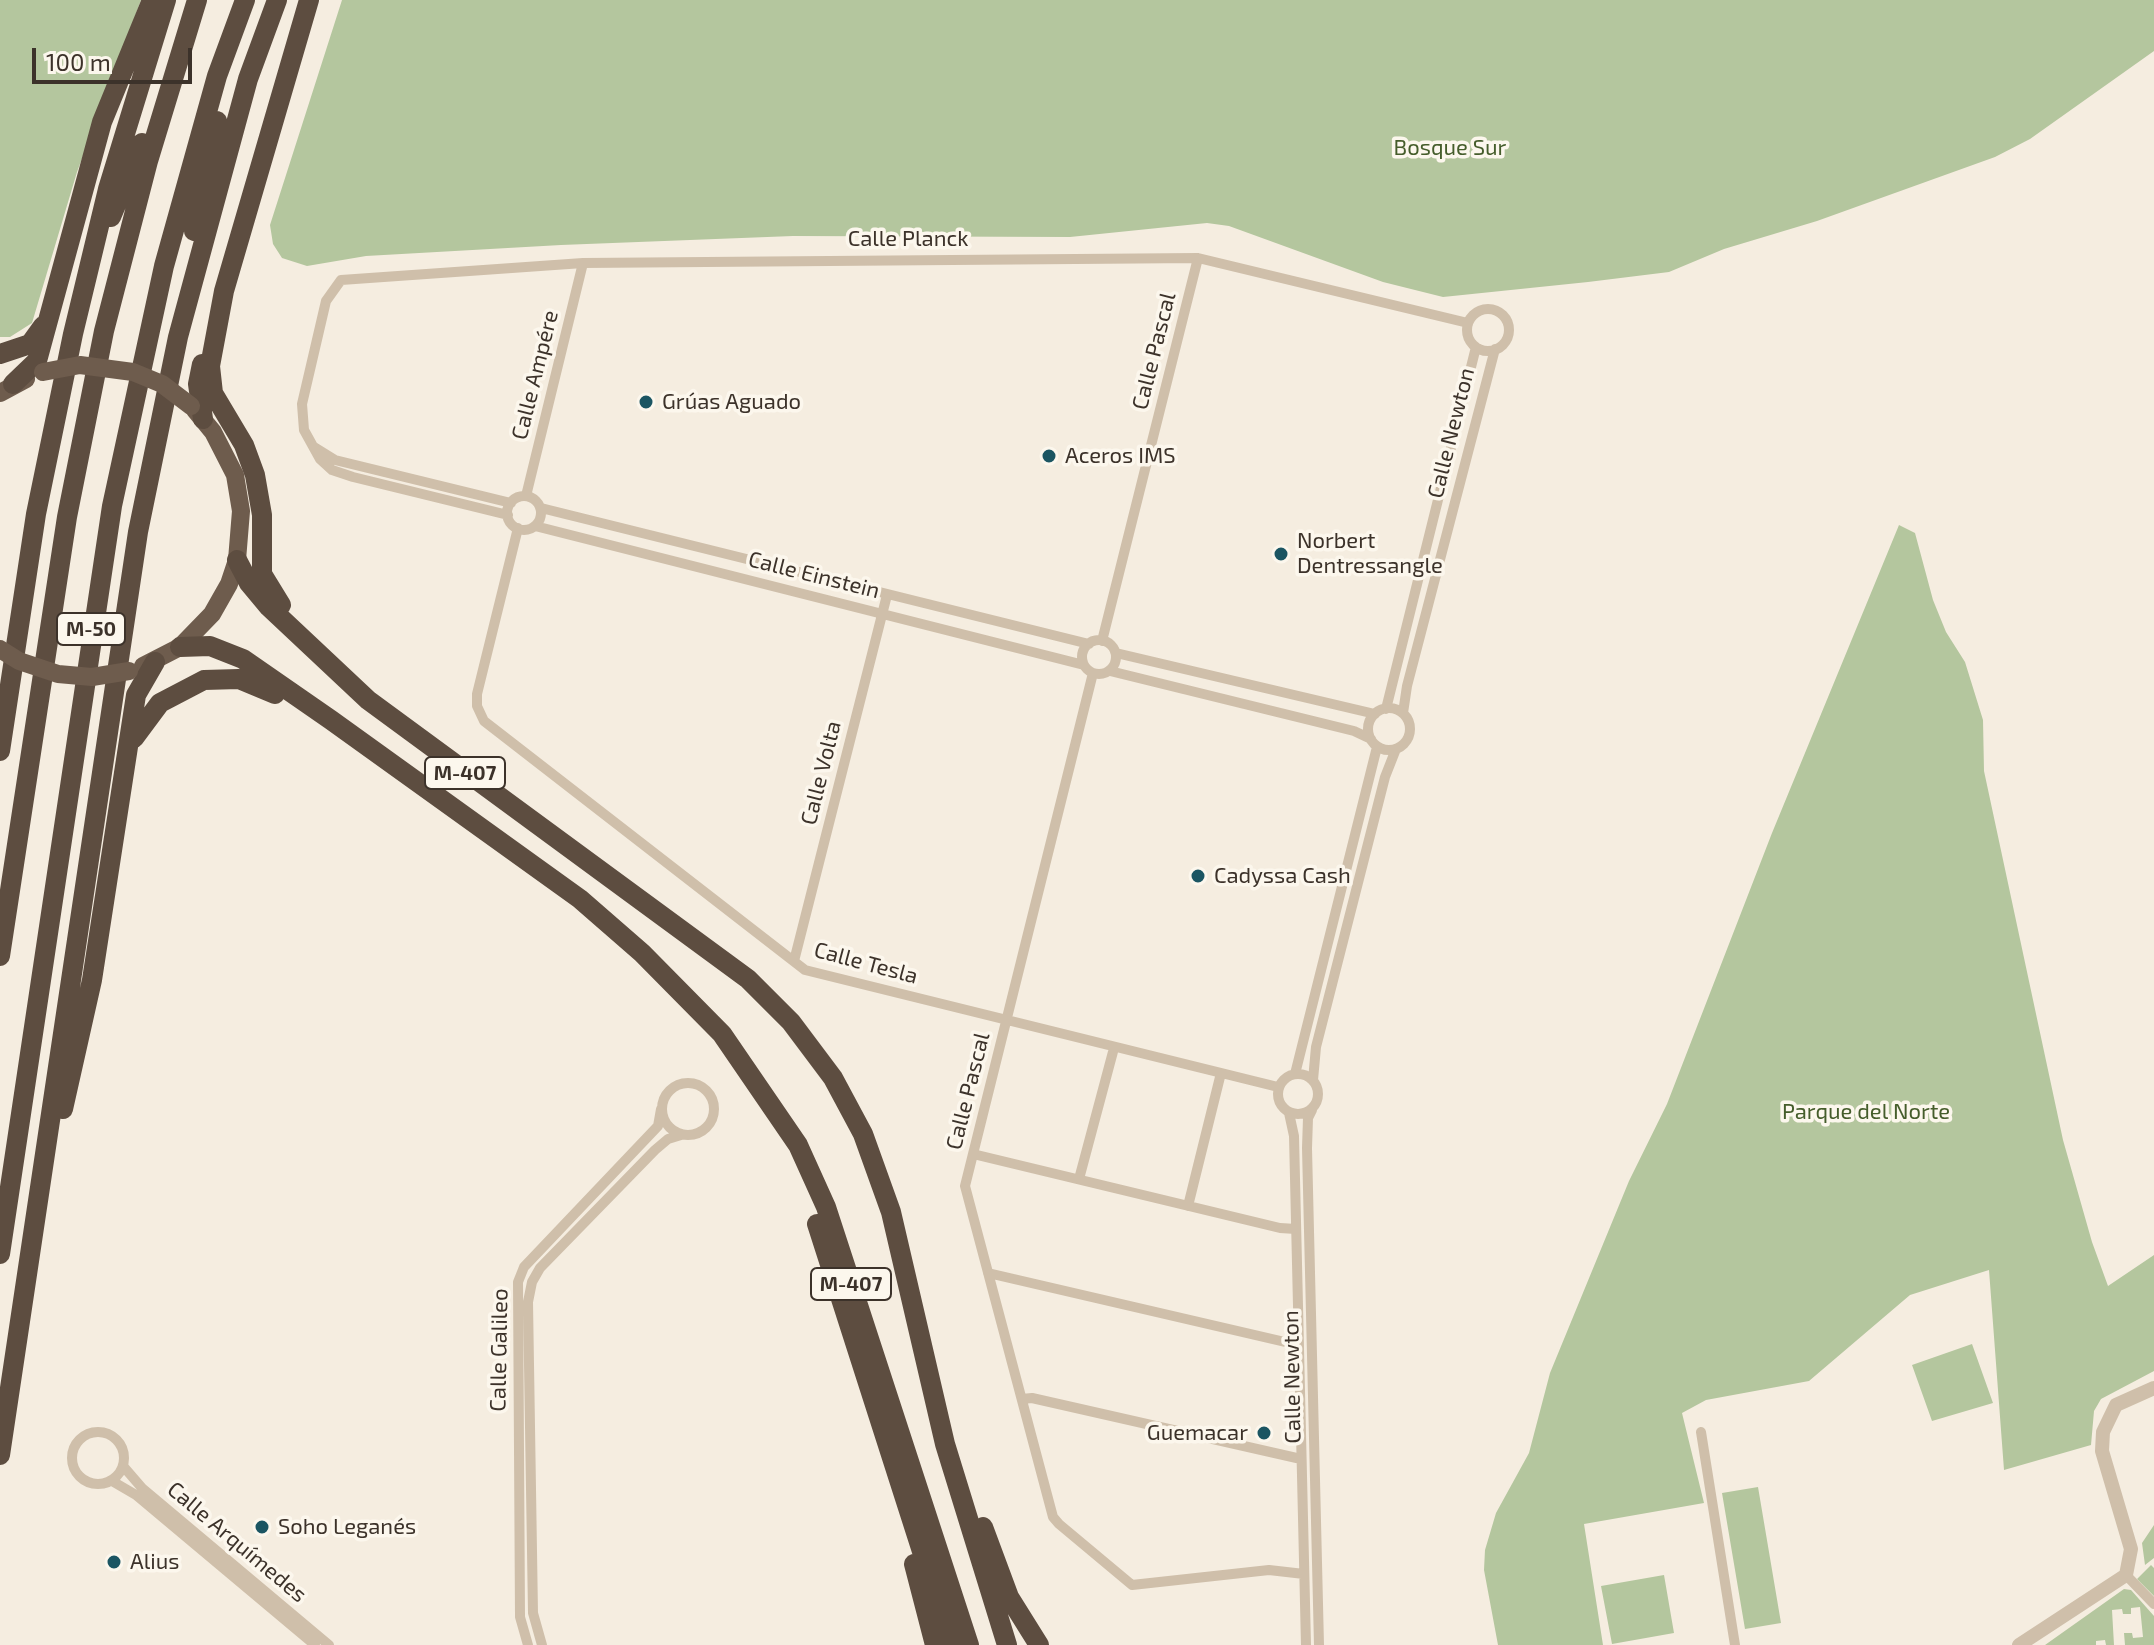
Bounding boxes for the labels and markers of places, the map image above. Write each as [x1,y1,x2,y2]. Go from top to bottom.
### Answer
place label: Grúas Aguado [662,389,801,415]
marker: Grúas Aguado [637,393,655,411]
place label: Aceros IMS [1065,443,1176,469]
marker: Aceros IMS [1040,447,1058,465]
place label: Norbert Dentressangle [1297,528,1443,580]
marker: Norbert Dentressangle [1272,545,1290,563]
place label: Cadyssa Cash [1214,863,1351,889]
marker: Cadyssa Cash [1189,867,1207,885]
place label: Guemacar [1147,1420,1248,1446]
marker: Guemacar [1255,1424,1273,1442]
place label: Soho Leganés [278,1514,416,1540]
marker: Soho Leganés [253,1518,271,1536]
place label: Alius [130,1549,179,1575]
marker: Alius [105,1553,123,1571]

